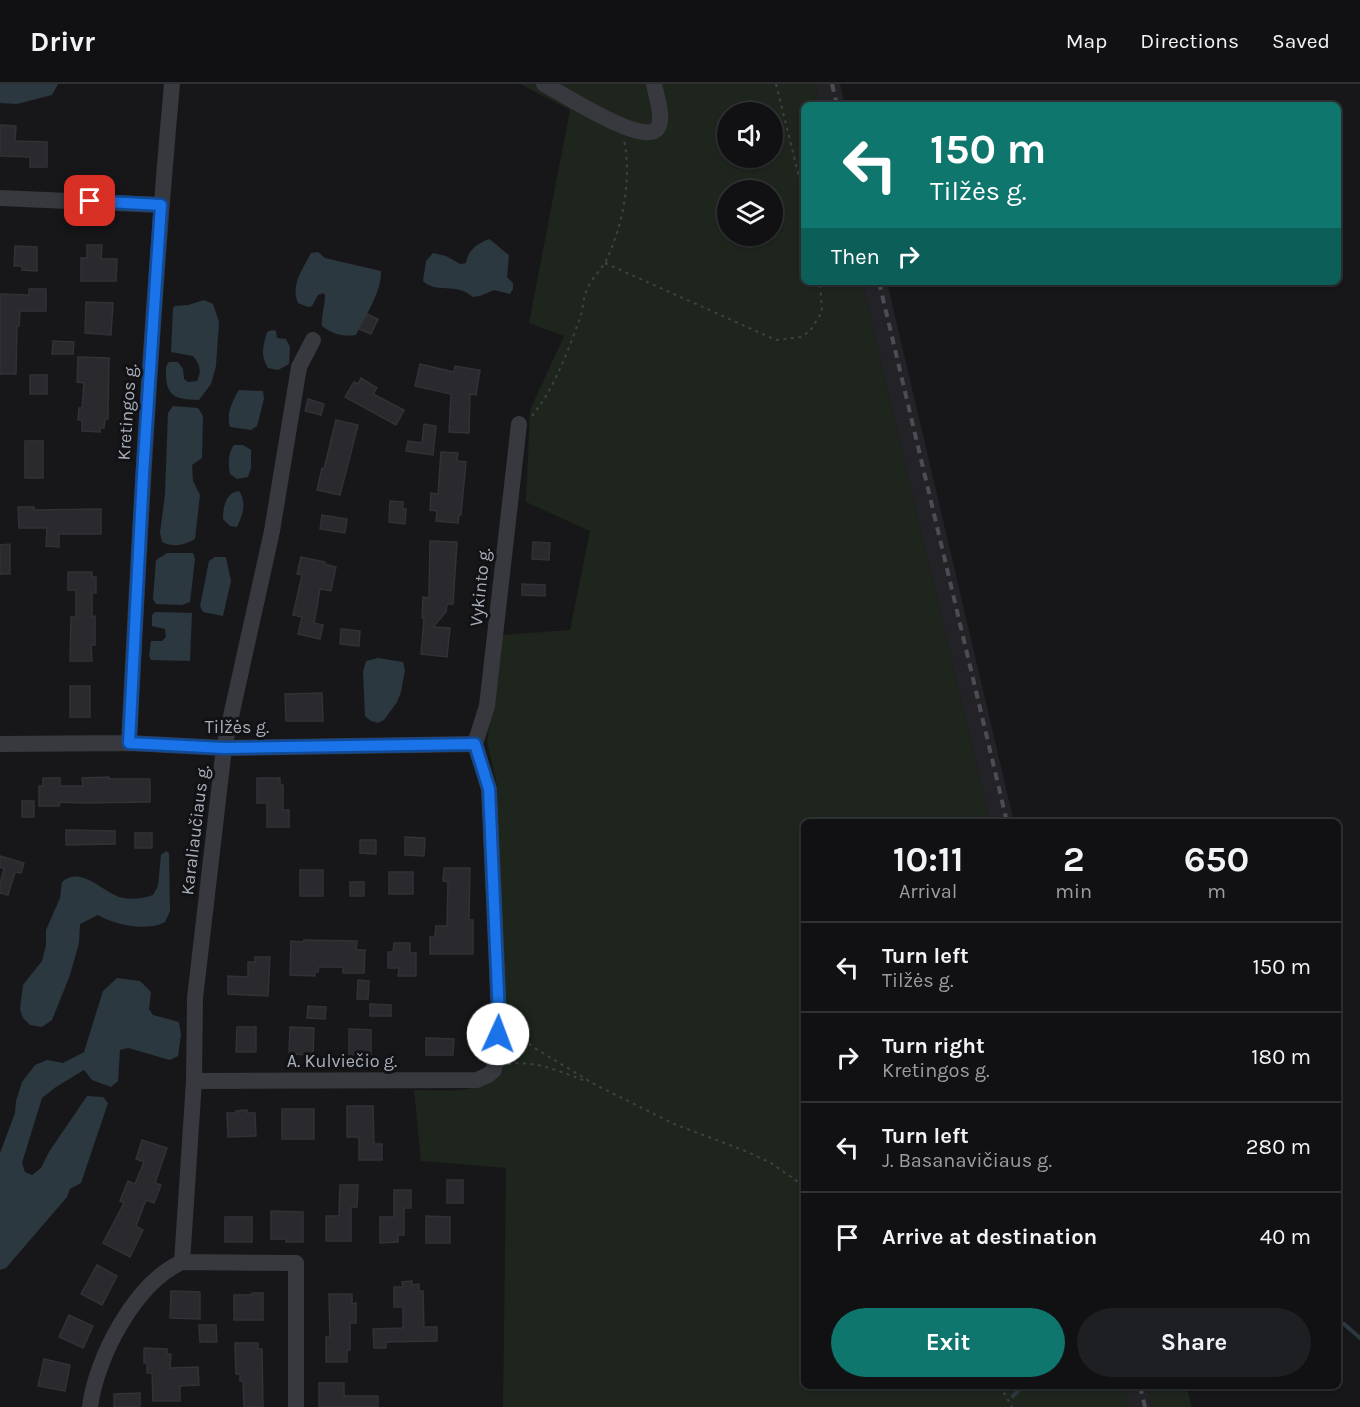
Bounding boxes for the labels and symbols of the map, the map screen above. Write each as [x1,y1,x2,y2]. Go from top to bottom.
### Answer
pin [64,175,115,226]
street label: Kretingos g. [113,363,141,461]
street label: Vykinto g. [465,546,495,628]
street label: Tilžės g. [205,716,269,738]
street label: Karaliaučiaus g. [176,764,214,896]
position arrow [466,1002,530,1066]
street label: A. Kulviečio g. [287,1050,397,1072]

